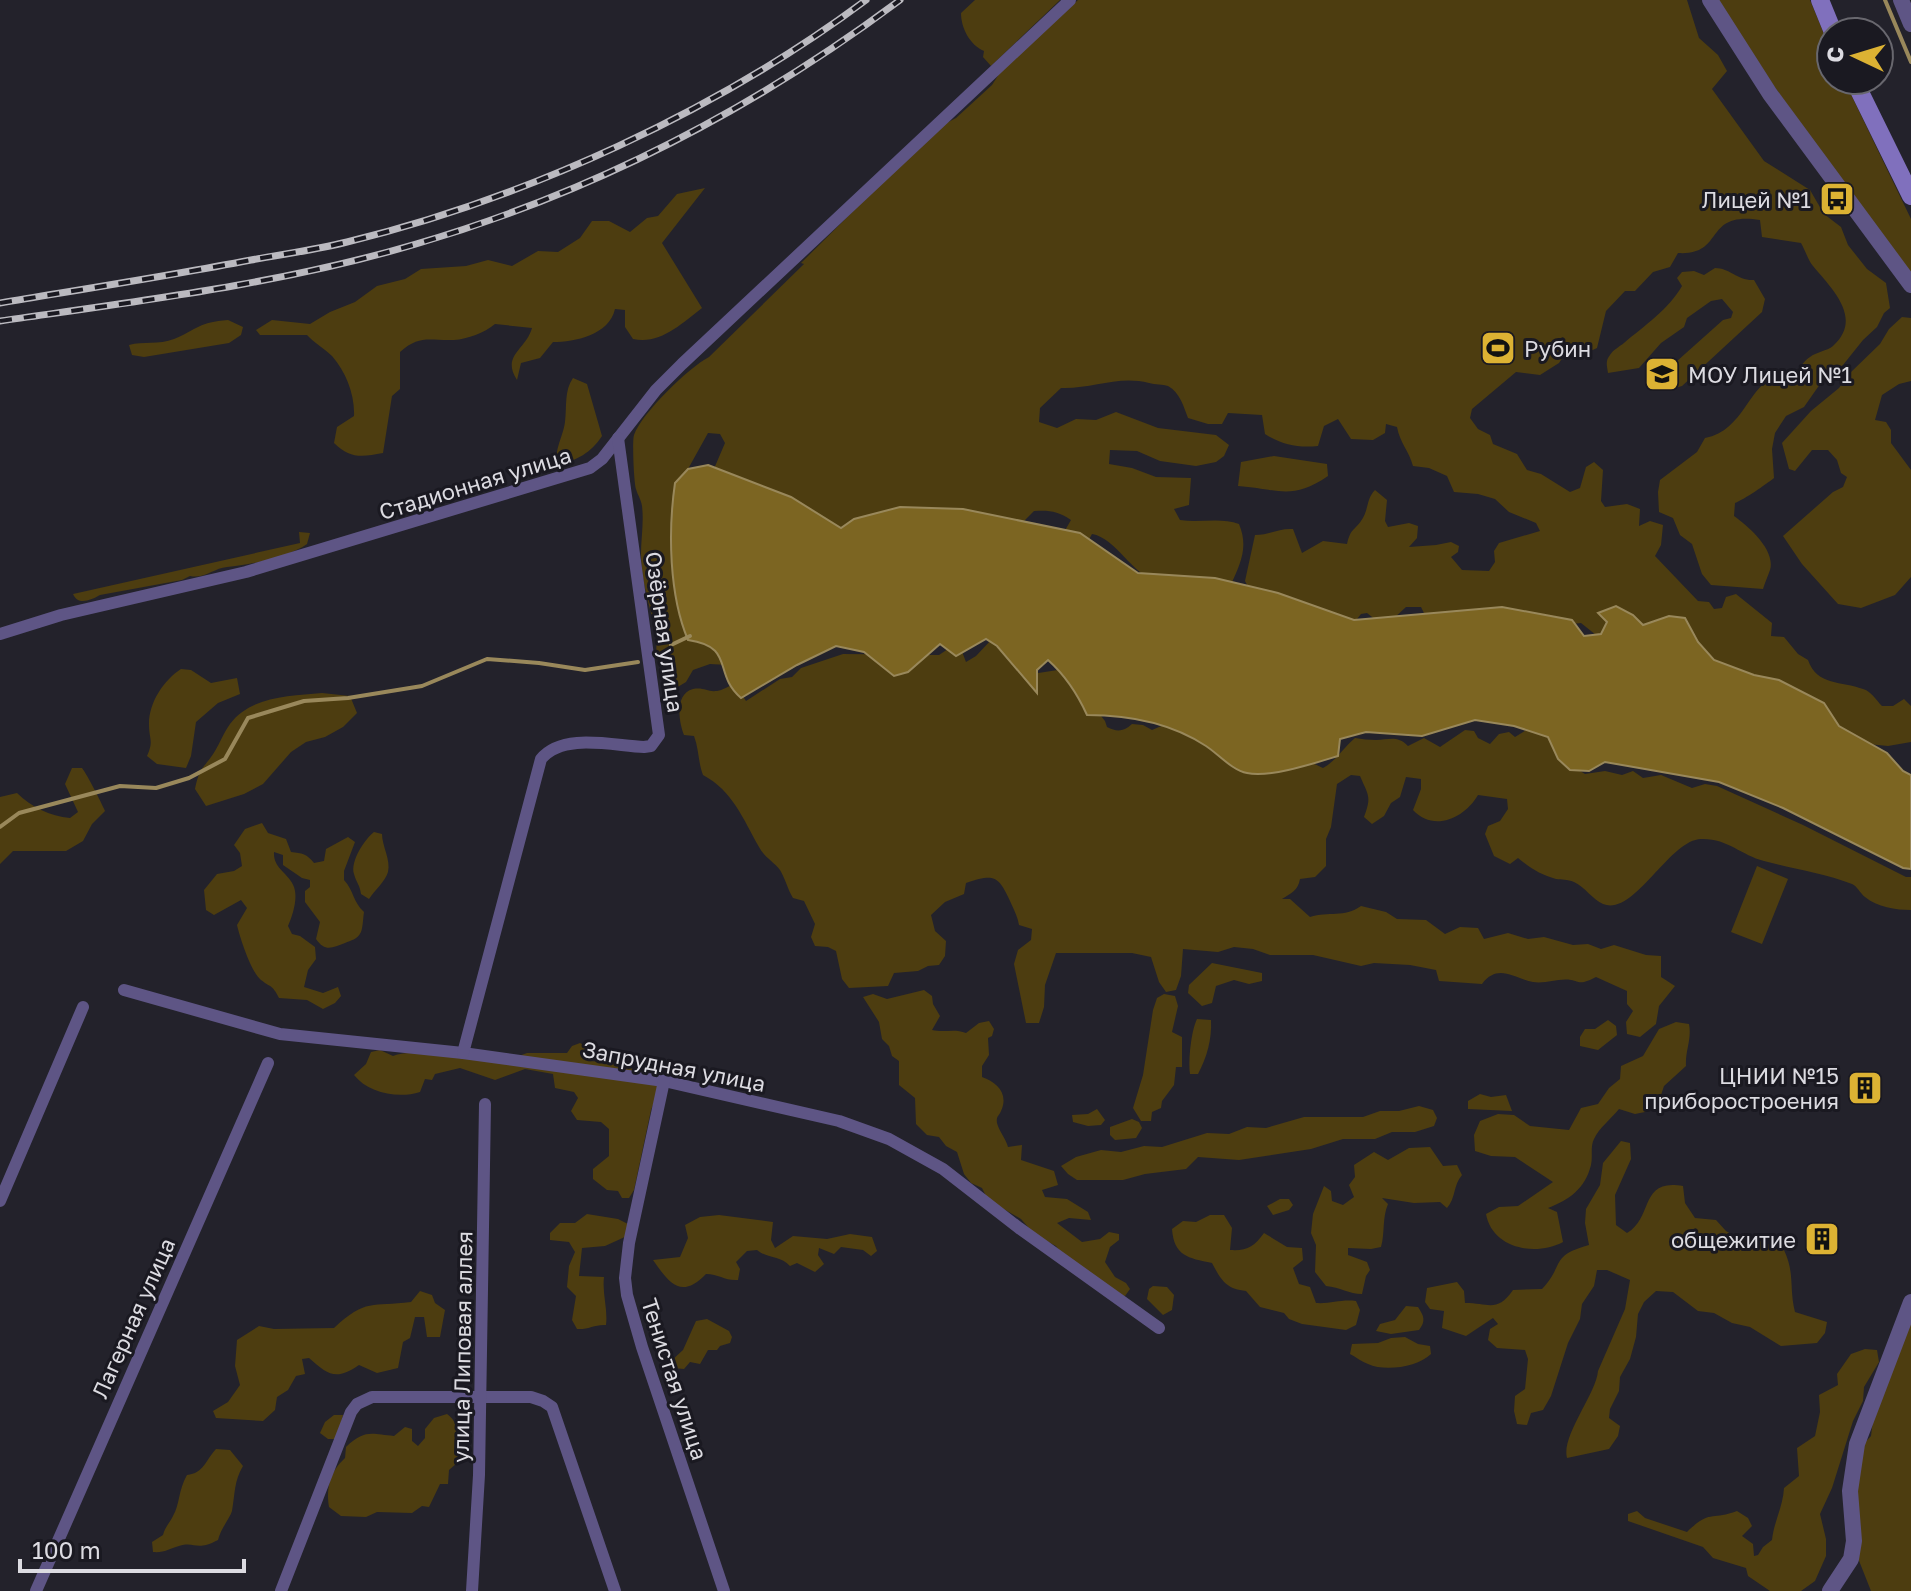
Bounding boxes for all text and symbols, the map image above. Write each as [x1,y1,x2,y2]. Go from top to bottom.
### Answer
north arrow [1815,16,1895,96]
text: С [1821,46,1849,63]
bus stop icon: Лицей №1 [1818,180,1856,218]
place label: Лицей №1 [1702,186,1811,213]
sports icon: Рубин [1479,329,1517,367]
place label: Рубин [1524,335,1591,362]
school or university icon: МОУ Лицей №1 [1643,355,1681,393]
place label: МОУ Лицей №1 [1688,361,1852,388]
street label: Стадионная улица [376,441,574,525]
street label: Озёрная улица [640,550,690,714]
street label: Запрудная улица [580,1035,768,1097]
place label: ЦНИИ №15 приборостроения [1644,1062,1839,1114]
building icon: ЦНИИ №15 приборостроения [1846,1069,1884,1107]
building icon: общежитие [1803,1220,1841,1258]
place label: общежитие [1671,1226,1796,1253]
street label: улица Липовая аллея [446,1231,478,1463]
street label: Лагерная улица [86,1234,180,1402]
street label: Тенистая улица [636,1295,714,1463]
scale bar [20,1523,244,1573]
text: 100 m [32,1535,101,1564]

